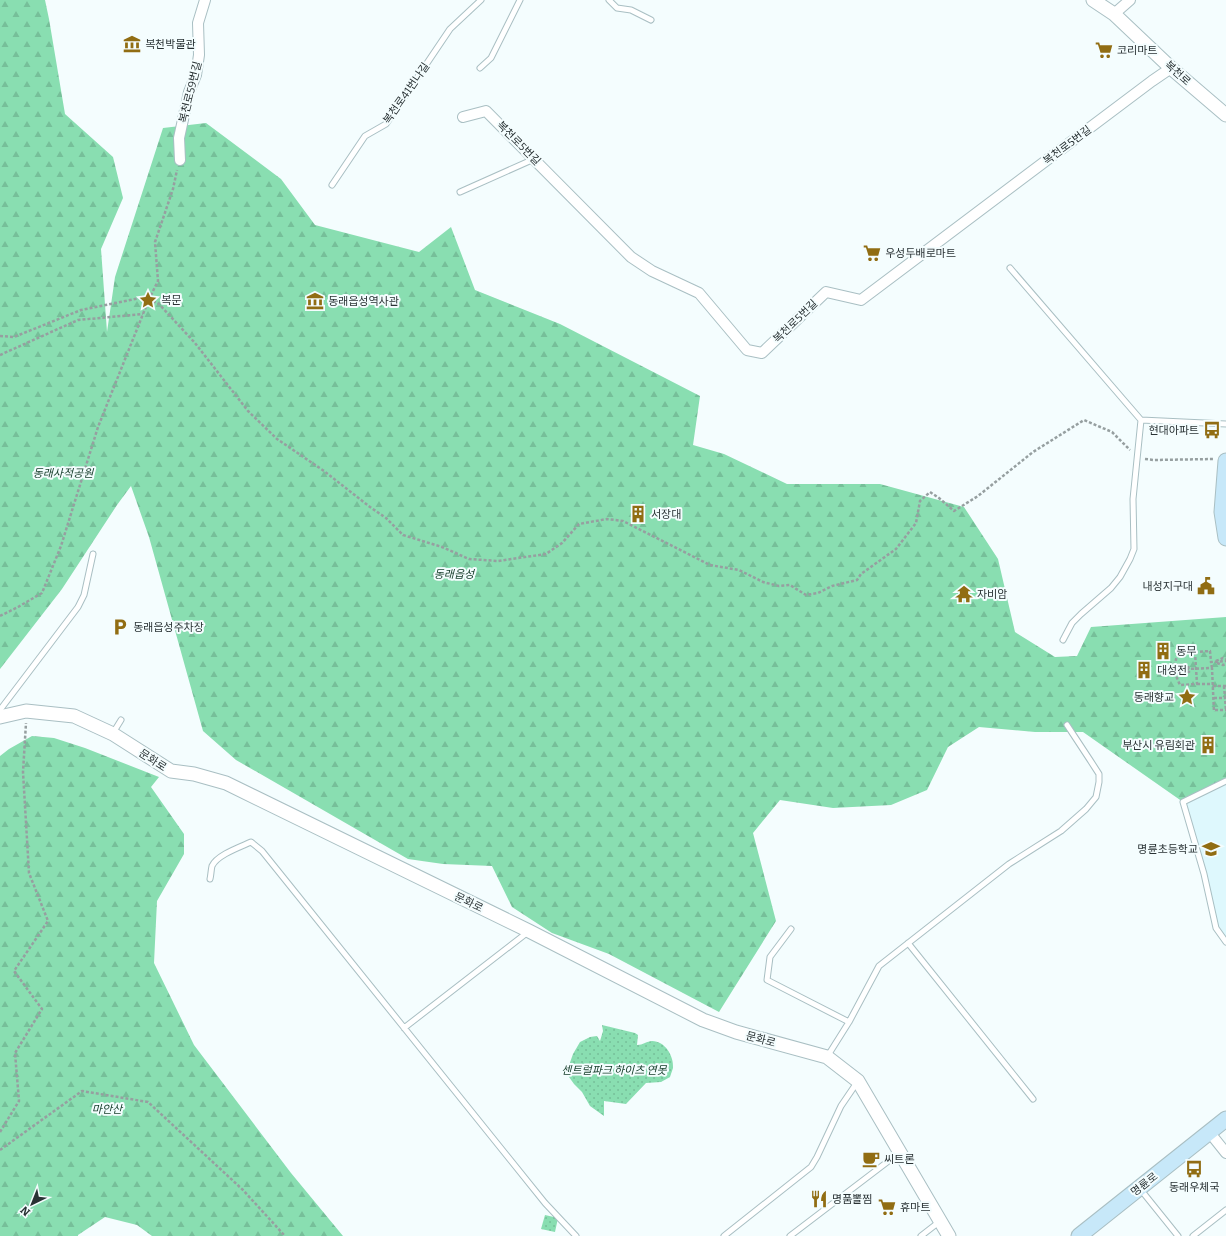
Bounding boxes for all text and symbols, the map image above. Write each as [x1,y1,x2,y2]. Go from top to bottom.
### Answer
museum icon: 복천박물관 [122,34,142,54]
place label: 복천박물관 [145,38,196,51]
supermarket icon: 코리마트 [1094,40,1114,60]
place label: 코리마트 [1117,44,1157,57]
street label: 복천로 [1162,58,1193,88]
street label: 복천로59번길 [177,60,204,124]
street label: 복천로41번나길 [381,60,432,126]
street label: 복천로5번길 [494,119,543,168]
street label: 복천로5번길 [1041,123,1094,168]
supermarket icon: 우성두배로마트 [862,243,882,263]
place label: 우성두배로마트 [885,247,956,260]
place icon: 복문 [138,290,158,310]
museum icon: 동래읍성역사관 [305,291,325,311]
place label: 복문 [161,294,181,307]
place label: 동래읍성역사관 [328,295,399,308]
street label: 복천로5번길 [771,297,820,346]
bus stop icon: 현대아파트 [1202,420,1222,440]
place label: 현대아파트 [1148,424,1199,437]
park label: 동래사적공원 [33,467,94,480]
building icon: 서장대 [628,504,648,524]
place label: 서장대 [651,508,681,521]
park label: 동래읍성 [434,568,476,581]
public building icon: 내성지구대 [1196,576,1216,596]
place label: 내성지구대 [1142,580,1193,593]
temple icon: 자비암 [954,584,974,604]
place label: 자비암 [977,588,1007,601]
parking icon: 동래읍성주차장 [110,617,130,637]
place label: 동래읍성주차장 [133,621,204,634]
building icon: 동무 [1153,641,1173,661]
place label: 동무 [1176,645,1196,658]
building icon: 대성전 [1134,660,1154,680]
place label: 대성전 [1157,664,1187,677]
place icon: 동래향교 [1177,687,1197,707]
place label: 동래향교 [1134,691,1174,704]
building icon: 부산시 유림회관 [1198,735,1218,755]
place label: 부산시 유림회관 [1122,739,1195,752]
street label: 문화로 [136,747,169,774]
school or university icon: 명륜초등학교 [1201,839,1221,859]
place label: 명륜초등학교 [1137,843,1198,856]
street label: 문화로 [452,890,485,915]
street label: 문화로 [745,1029,777,1050]
park label: 센트럴파크 하이츠 연못 [561,1064,668,1077]
park label: 마안산 [92,1103,124,1116]
cafe icon: 씨트론 [861,1149,881,1169]
place label: 씨트론 [884,1153,914,1166]
bus stop icon: 동래우체국 [1184,1159,1204,1179]
street label: 명륜로 [1128,1170,1160,1199]
place label: 동래우체국 [1169,1181,1219,1194]
north arrow [12,1184,52,1224]
restaurant icon: 명품뽈찜 [809,1189,829,1209]
place label: 명품뽈찜 [832,1193,872,1206]
supermarket icon: 휴마트 [877,1197,897,1217]
place label: 휴마트 [900,1201,930,1214]
text: N [18,1203,33,1219]

